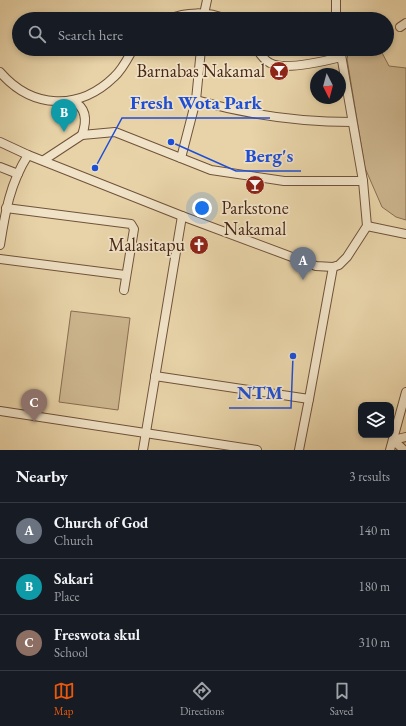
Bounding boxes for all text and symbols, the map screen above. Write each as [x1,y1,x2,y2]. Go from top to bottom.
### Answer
search box [12,12,394,56]
icon: search [26,23,48,45]
text: Search here [58,25,123,44]
place label: Barnabas Nakamal [136,59,265,82]
bar icon: Barnabas Nakamal [268,60,290,82]
north arrow [310,68,346,104]
callout: Fresh Wota Park [122,87,270,118]
text: Fresh Wota Park [130,90,263,115]
pin: B [51,99,77,132]
callout: Berg's [236,140,301,171]
text: Berg's [245,143,293,168]
bar icon: Parkstone Nakamal [244,174,266,196]
place label: Parkstone Nakamal [221,196,289,240]
your location [192,198,212,218]
place label: Malasitapu [109,233,186,256]
church icon: Malasitapu [188,234,210,256]
pin: A [290,247,316,280]
callout: NTM [229,377,291,408]
text: NTM [237,380,283,405]
pin: C [21,389,47,422]
map controls [358,402,394,438]
button: layers [358,402,394,438]
text: Nearby [16,465,68,487]
text: 3 results [349,468,390,485]
text: Church of God [54,513,148,532]
text: A [24,522,34,539]
text: 140 m [359,522,390,539]
text: Church [54,532,93,549]
text: Sakari [54,569,93,588]
text: B [25,578,33,595]
text: 180 m [359,578,390,595]
text: Place [54,588,80,605]
text: Freswota skul [54,625,140,644]
text: C [24,634,34,651]
text: 310 m [359,634,390,651]
text: School [54,644,88,661]
tab: Map [53,680,75,718]
tab: Directions [180,680,224,718]
tab: Saved [330,680,353,718]

